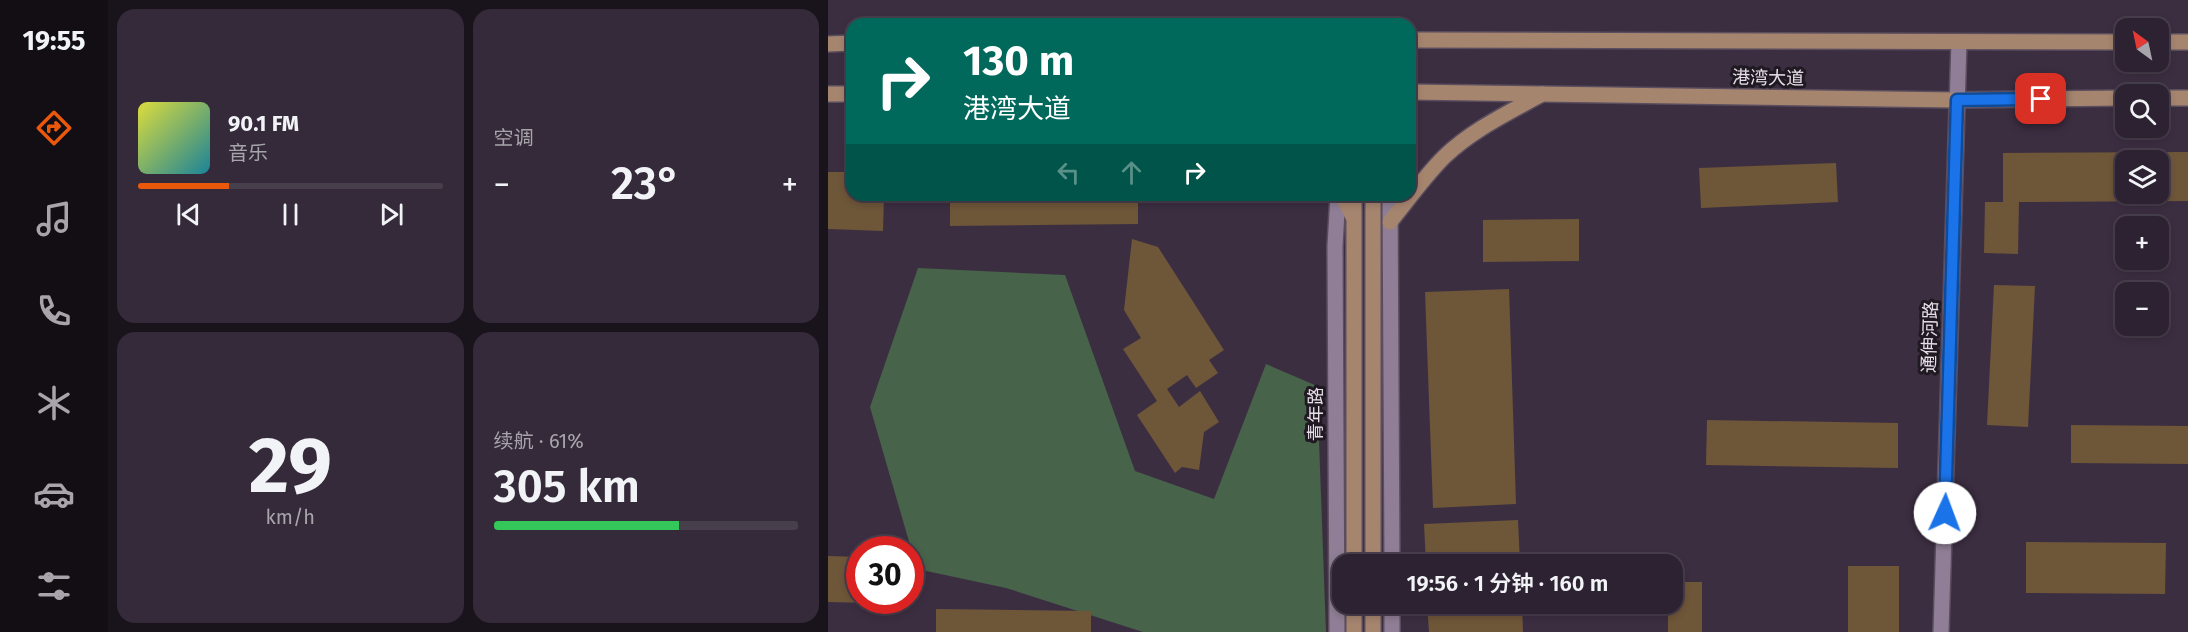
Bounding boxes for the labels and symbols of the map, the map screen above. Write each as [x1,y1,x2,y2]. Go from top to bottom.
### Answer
north arrow [2115,18,2169,72]
street label: 港湾大道 [1732,66,1804,90]
pin [2015,73,2066,124]
street label: 通伸河路 [1918,301,1942,373]
street label: 青年路 [1305,387,1327,441]
position arrow [1913,481,1977,545]
speed limit sign: 30 [846,536,924,614]

